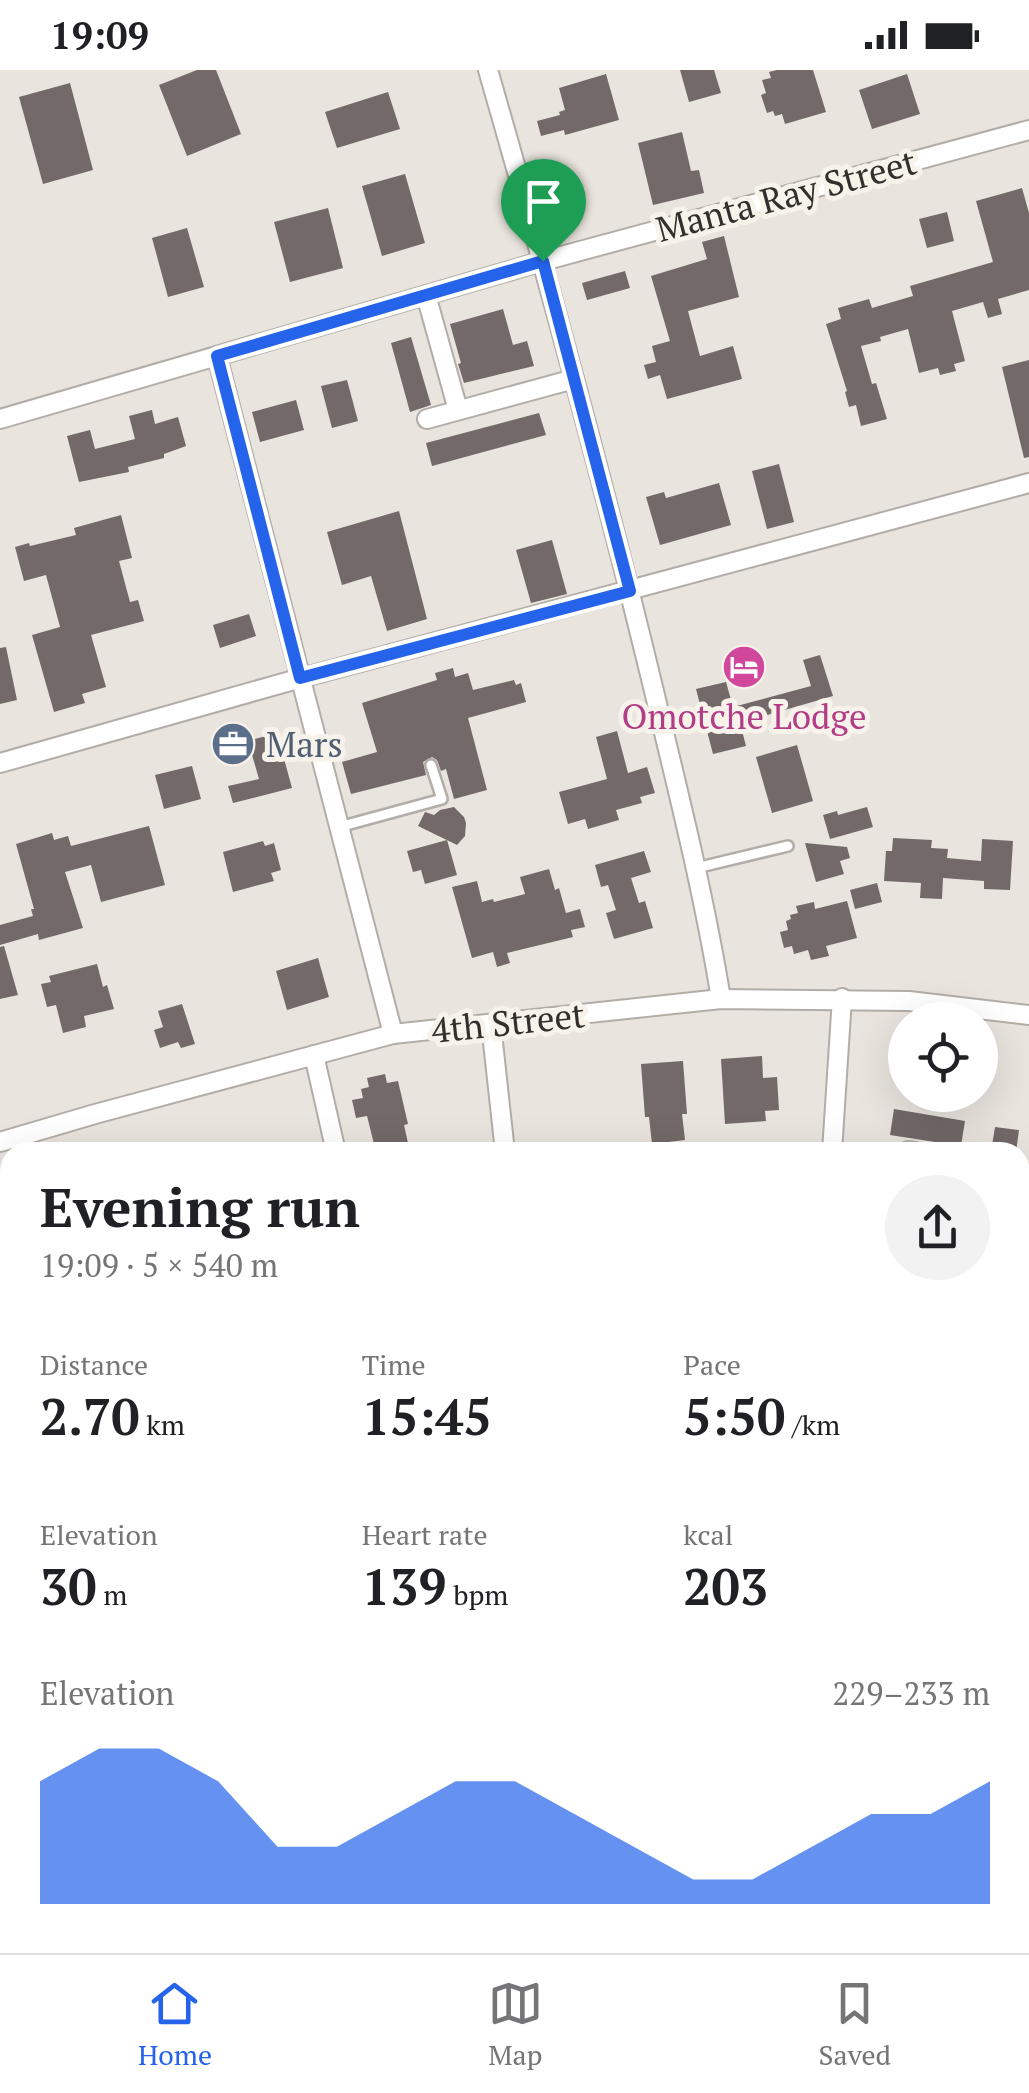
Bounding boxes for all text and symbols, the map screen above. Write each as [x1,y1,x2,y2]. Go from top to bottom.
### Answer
text: 19:09 [50,10,149,60]
street label: Manta Ray Street [651,138,921,252]
pin [501,159,586,262]
icon: arrive [516,174,571,229]
hotel icon: Omotche Lodge [721,644,767,690]
place label: Omotche Lodge [621,693,867,739]
office icon: Mars [210,721,256,767]
place label: Mars [266,721,343,767]
street label: 4th Street [429,991,587,1053]
map controls [888,1002,998,1112]
button: locate [888,1002,998,1112]
text: Evening run [40,1170,360,1243]
button: share [885,1175,990,1280]
text: 19:09 · 5 × 540 m [40,1244,278,1286]
text: Distance [40,1346,148,1383]
text: Time [362,1346,426,1383]
text: Pace [683,1346,741,1383]
text: 2.70 [40,1383,140,1449]
text: 15:45 [362,1383,492,1449]
text: 5:50 [683,1383,785,1449]
text: km [140,1406,185,1443]
text: /km [785,1406,840,1443]
text: Elevation [40,1516,158,1553]
text: Heart rate [362,1516,488,1553]
text: kcal [683,1516,733,1553]
text: 30 [40,1553,97,1619]
text: 139 [362,1553,446,1619]
text: 203 [683,1553,768,1619]
text: m [97,1576,127,1613]
text: bpm [446,1576,508,1613]
text: Elevation [40,1672,174,1714]
text: 229–233 m [832,1672,990,1714]
tab: Home [138,1976,212,2073]
tab: Map [488,1976,543,2073]
tab: Saved [819,1976,891,2073]

